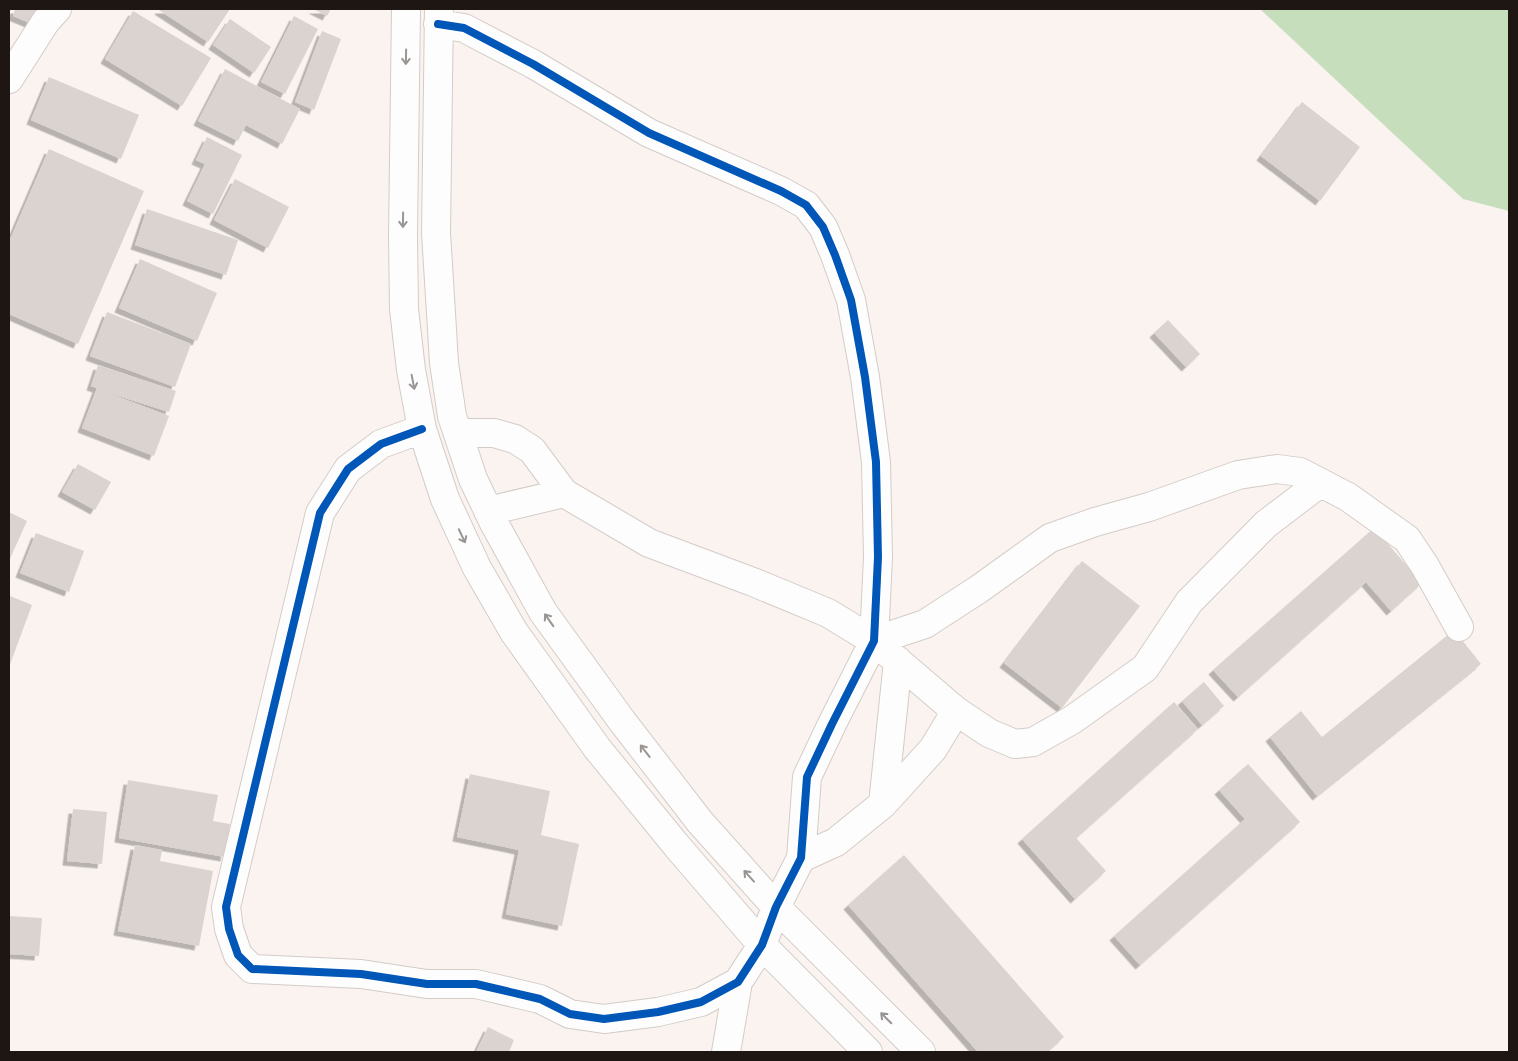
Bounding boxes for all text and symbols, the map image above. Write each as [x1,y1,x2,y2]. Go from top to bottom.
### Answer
one-way arrow [401,49,411,65]
one-way arrow [398,212,408,228]
one-way arrow [409,373,418,389]
one-way arrow [458,528,468,543]
one-way arrow [544,613,554,627]
one-way arrow [639,745,650,758]
one-way arrow [743,870,754,883]
one-way arrow [880,1011,892,1024]

